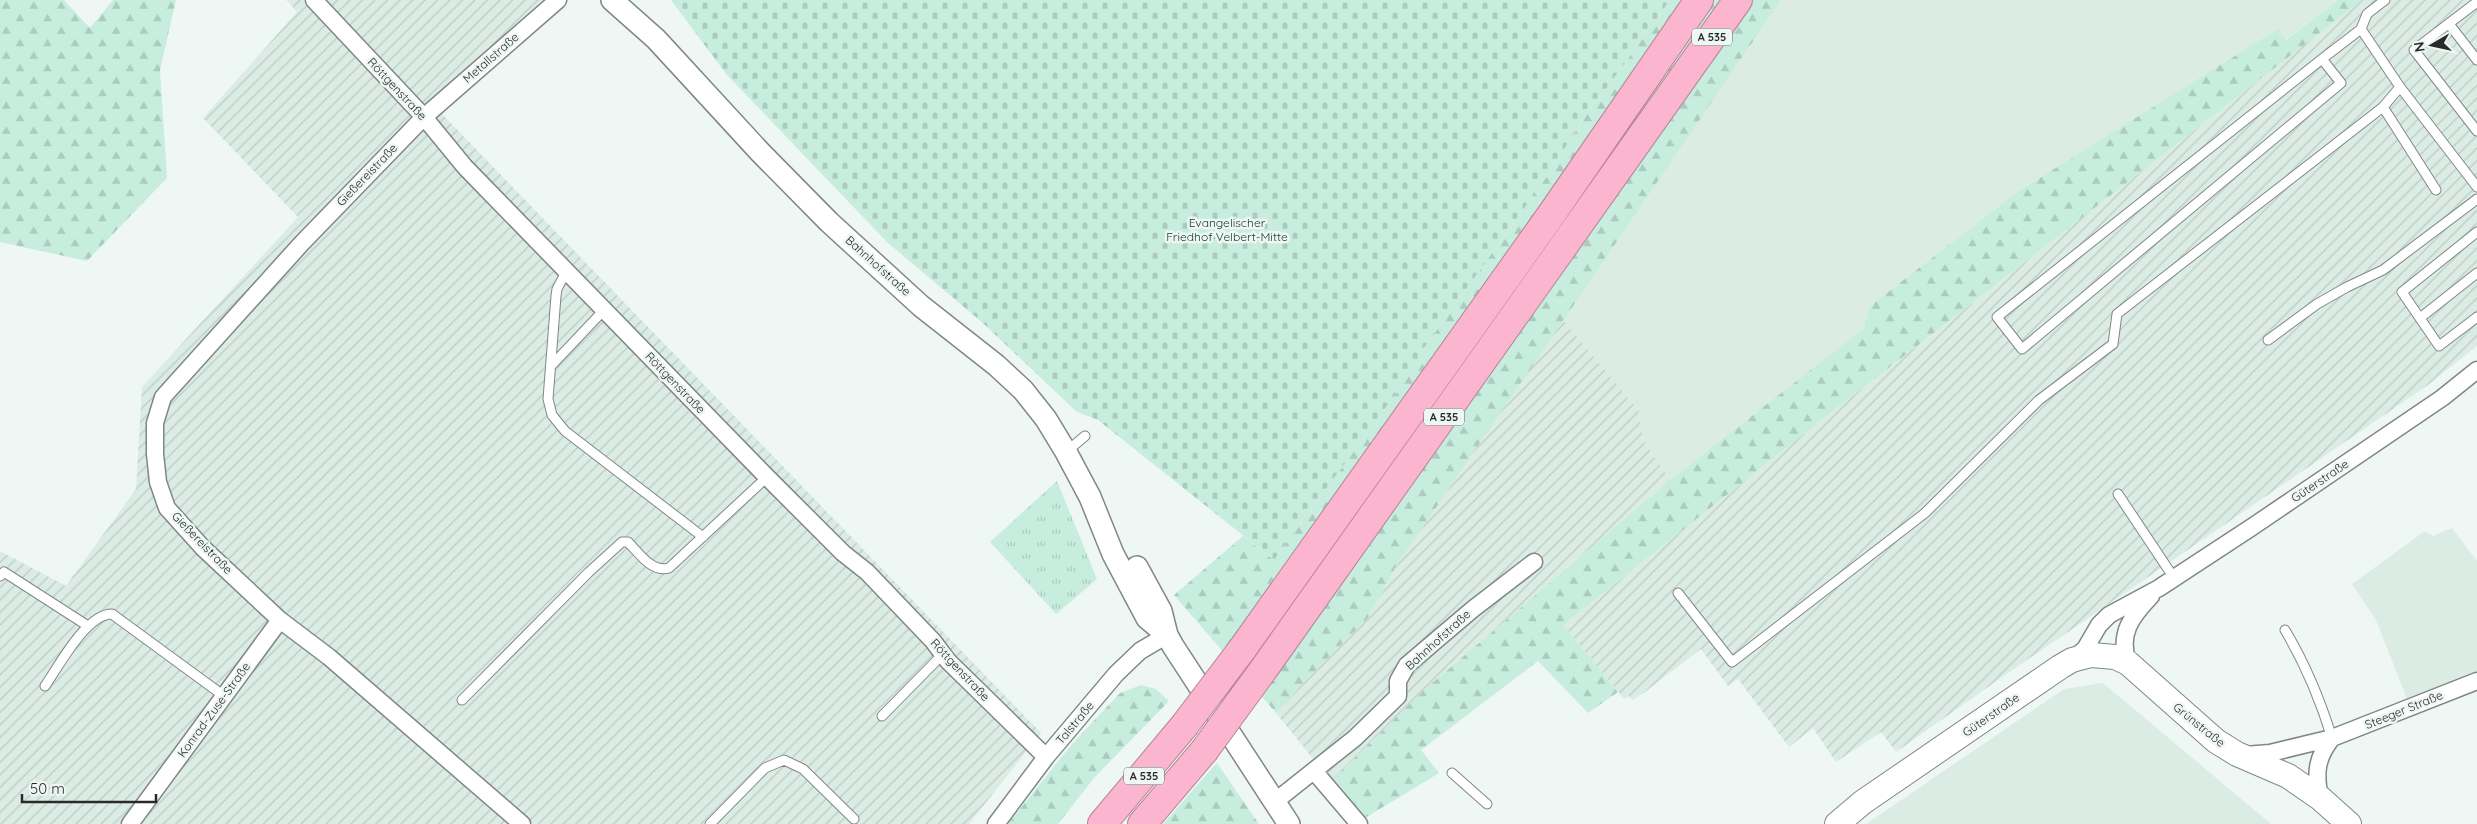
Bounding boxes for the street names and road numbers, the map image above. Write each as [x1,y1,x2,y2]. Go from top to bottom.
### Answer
road number: A 535 [1692,28,1732,46]
street label: Metallstraße [460,29,522,86]
street label: Röttgenstraße [365,54,430,123]
street label: Gießereistraße [333,140,400,209]
street label: Bahnhofstraße [843,232,914,299]
street label: Röttgenstraße [642,349,709,417]
road number: A 535 [1424,408,1464,426]
street label: Güterstraße [2288,456,2351,505]
street label: Gießereistraße [169,508,236,577]
street label: Bahnhofstraße [1402,606,1474,673]
street label: Röttgenstraße [928,635,993,704]
street label: Konrad-Zuse-Straße [174,659,253,760]
street label: Steeger Straße [2363,687,2445,732]
street label: Güterstraße [1959,689,2022,740]
street label: Talstraße [1052,698,1097,747]
street label: Grünstraße [2170,699,2228,750]
road number: A 535 [1124,768,1164,784]

